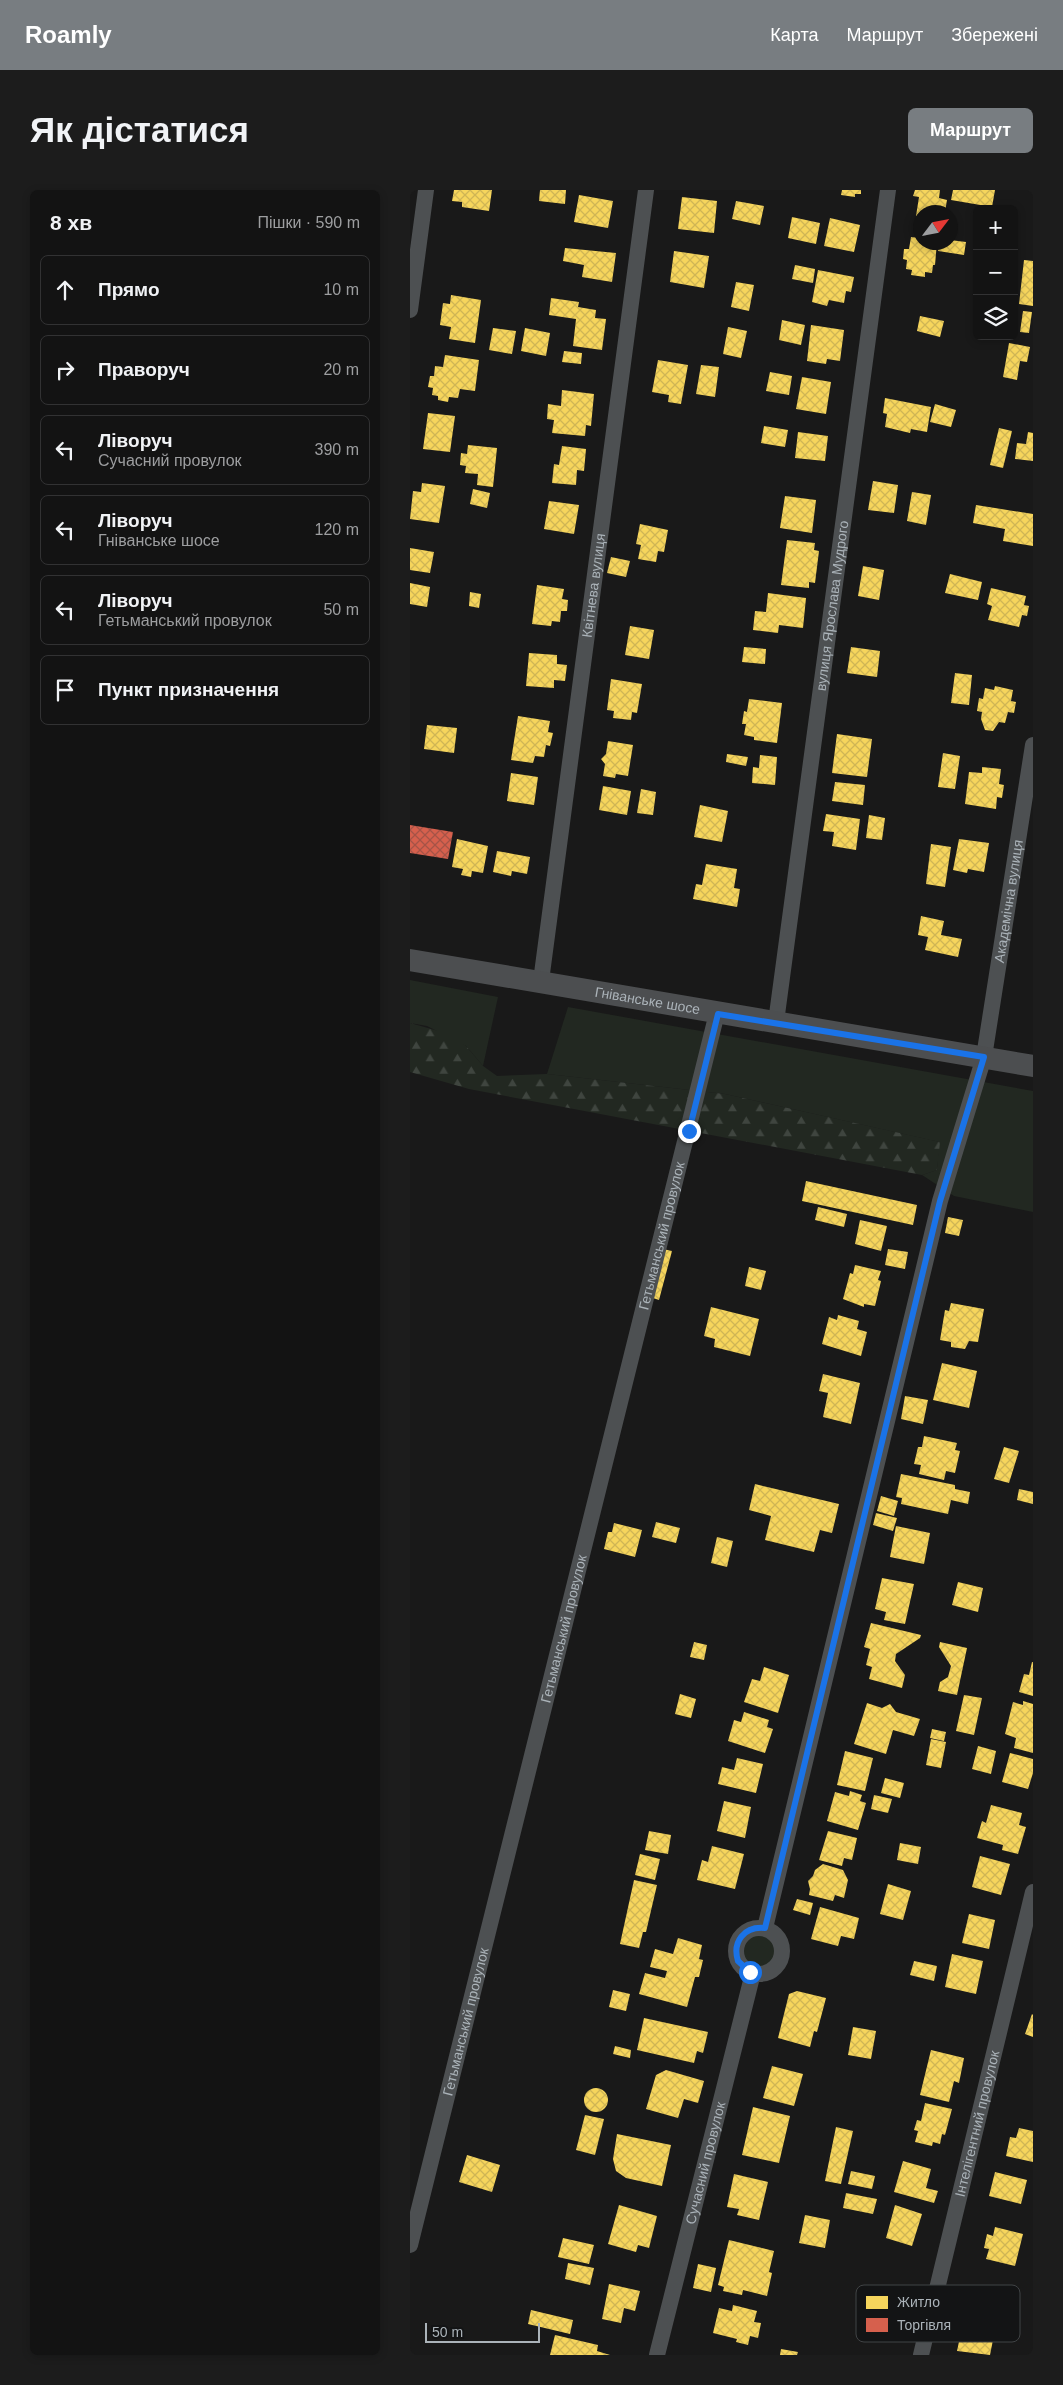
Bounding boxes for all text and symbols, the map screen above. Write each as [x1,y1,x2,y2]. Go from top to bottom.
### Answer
text: Roamly [25,21,112,48]
text: Карта [770,25,818,45]
text: Маршрут [846,25,923,45]
text: Збережені [951,25,1038,45]
button: Маршрут [908,108,1033,153]
text: Як дістатися [30,110,249,149]
north arrow [913,205,958,250]
map controls [973,205,1018,340]
button: + [973,205,1018,250]
text: 8 хв [50,211,92,234]
text: Пішки · 590 m [257,214,360,231]
button: − [973,250,1018,295]
icon: ahead [51,276,79,304]
text: Прямо [98,279,160,300]
text: 10 m [323,281,359,298]
button: layers [973,295,1018,340]
icon: right [51,356,79,384]
text: Праворуч [98,359,190,380]
text: 20 m [323,361,359,378]
text: Ліворуч [98,430,173,451]
icon: left [51,436,79,464]
text: 390 m [315,441,359,458]
text: Сучасний провулок [98,452,242,469]
text: Ліворуч [98,510,173,531]
icon: left [51,516,79,544]
street label: вулиця Ярослава Мудрого [813,519,851,692]
text: 120 m [315,521,359,538]
text: Гніванське шосе [98,532,220,549]
street label: Квітнева вулиця [579,532,608,639]
text: Ліворуч [98,590,173,611]
icon: left [51,596,79,624]
text: 50 m [323,601,359,618]
text: Гетьманський провулок [98,612,272,629]
icon: arrive [51,676,79,704]
text: Пункт призначення [98,679,279,700]
street label: Академічна вулиця [991,839,1026,964]
street label: Гніванське шосе [594,984,702,1017]
route end [678,1120,701,1143]
street label: Гетьманський провулок [635,1159,688,1312]
street label: Гетьманський провулок [537,1552,590,1705]
street label: Гетьманський провулок [439,1945,492,2098]
route start [739,1961,762,1984]
street label: Інтелігентний провулок [952,2048,1003,2198]
street label: Сучасний провулок [682,2099,729,2226]
legend [856,2285,1020,2342]
text: Житло [897,2294,940,2310]
text: Торгівля [897,2317,951,2333]
scale bar [425,2320,540,2343]
text: 50 m [432,2324,463,2340]

